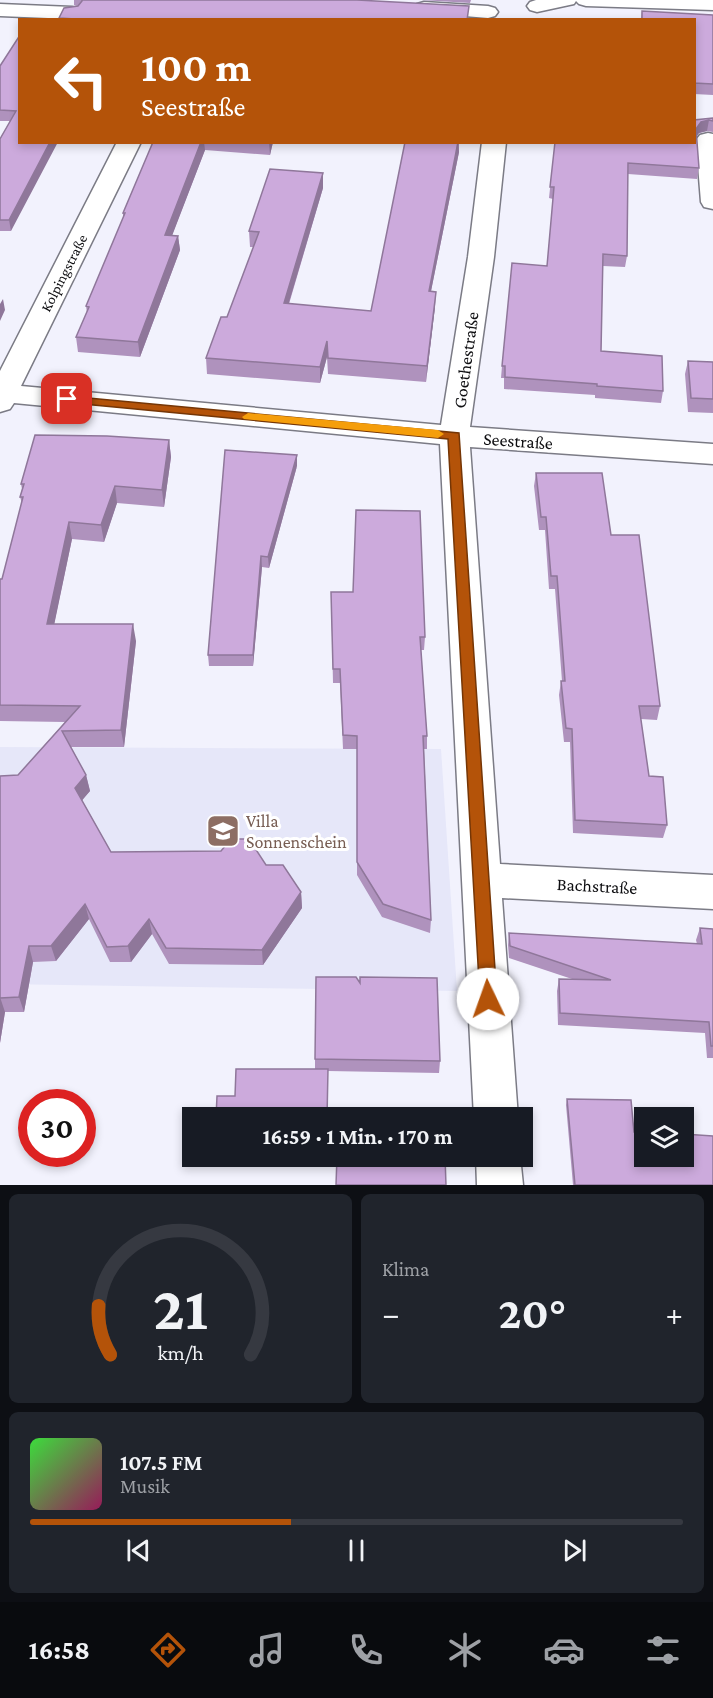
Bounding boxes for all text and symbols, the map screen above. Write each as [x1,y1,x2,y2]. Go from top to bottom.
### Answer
icon: left [42,42,120,120]
text: 100 m [141,43,251,90]
text: Seestraße [141,92,245,122]
street label: Kolpingstraße [38,231,91,315]
street label: Goethestraße [449,310,483,409]
pin [41,373,92,424]
icon: arrive [50,382,83,415]
street label: Seestraße [483,429,553,453]
place label: Villa Sonnenschein [246,811,347,852]
school or university icon: Villa Sonnenschein [205,813,241,849]
street label: Bachstraße [556,874,638,898]
position arrow [456,967,520,1031]
speed limit sign: 30 [18,1089,96,1167]
map controls [634,1107,694,1167]
button: layers [634,1107,694,1167]
text: 16:59 · 1 Min. · 170 m [262,1124,453,1149]
text: Klima [382,1258,429,1280]
text: 21 [153,1273,208,1342]
text: 20° [499,1288,566,1338]
text: − [382,1295,399,1332]
text: + [666,1295,683,1332]
text: km/h [157,1342,204,1366]
text: 107.5 FM [120,1450,203,1475]
text: Musik [120,1475,170,1497]
icon: previous [122,1534,155,1567]
icon: pause [340,1534,373,1567]
icon: next [558,1534,591,1567]
icon: directions [147,1629,189,1671]
icon: music [246,1629,288,1671]
icon: phone [345,1629,387,1671]
icon: climate [444,1629,486,1671]
icon: car [543,1629,585,1671]
icon: filters [642,1629,684,1671]
text: 16:58 [29,1635,90,1665]

